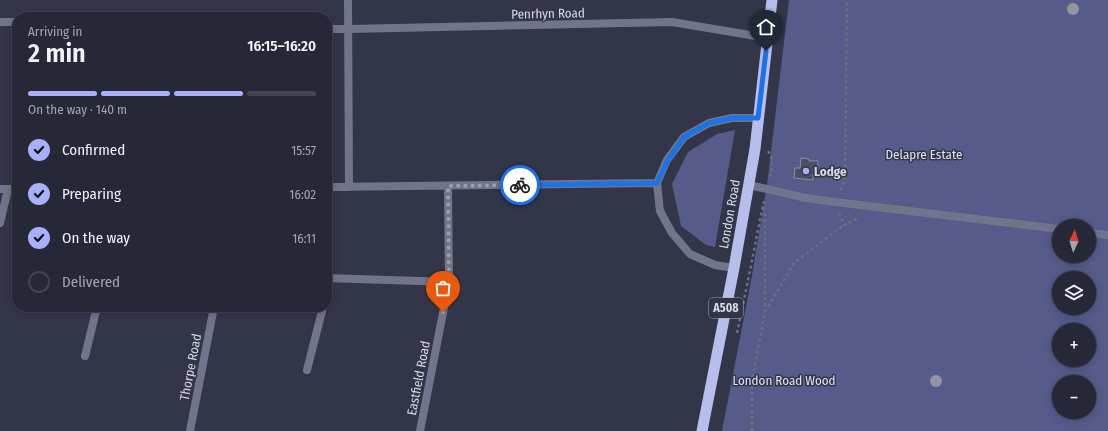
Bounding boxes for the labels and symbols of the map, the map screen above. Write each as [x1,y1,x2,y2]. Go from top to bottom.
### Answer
street label: Penrhyn Road [511,5,585,22]
pin [749,10,783,51]
park label: Delapre Estate [886,147,962,162]
place label: Lodge [814,164,847,179]
courier [500,165,540,205]
marker: Lodge [801,166,811,176]
street label: London Road [716,178,743,250]
north arrow [1052,219,1096,263]
pin [426,271,460,312]
road number: A508 [709,298,743,318]
street label: Thorpe Road [177,332,204,402]
street label: Eastfield Road [404,340,433,417]
park label: London Road Wood [732,373,836,388]

